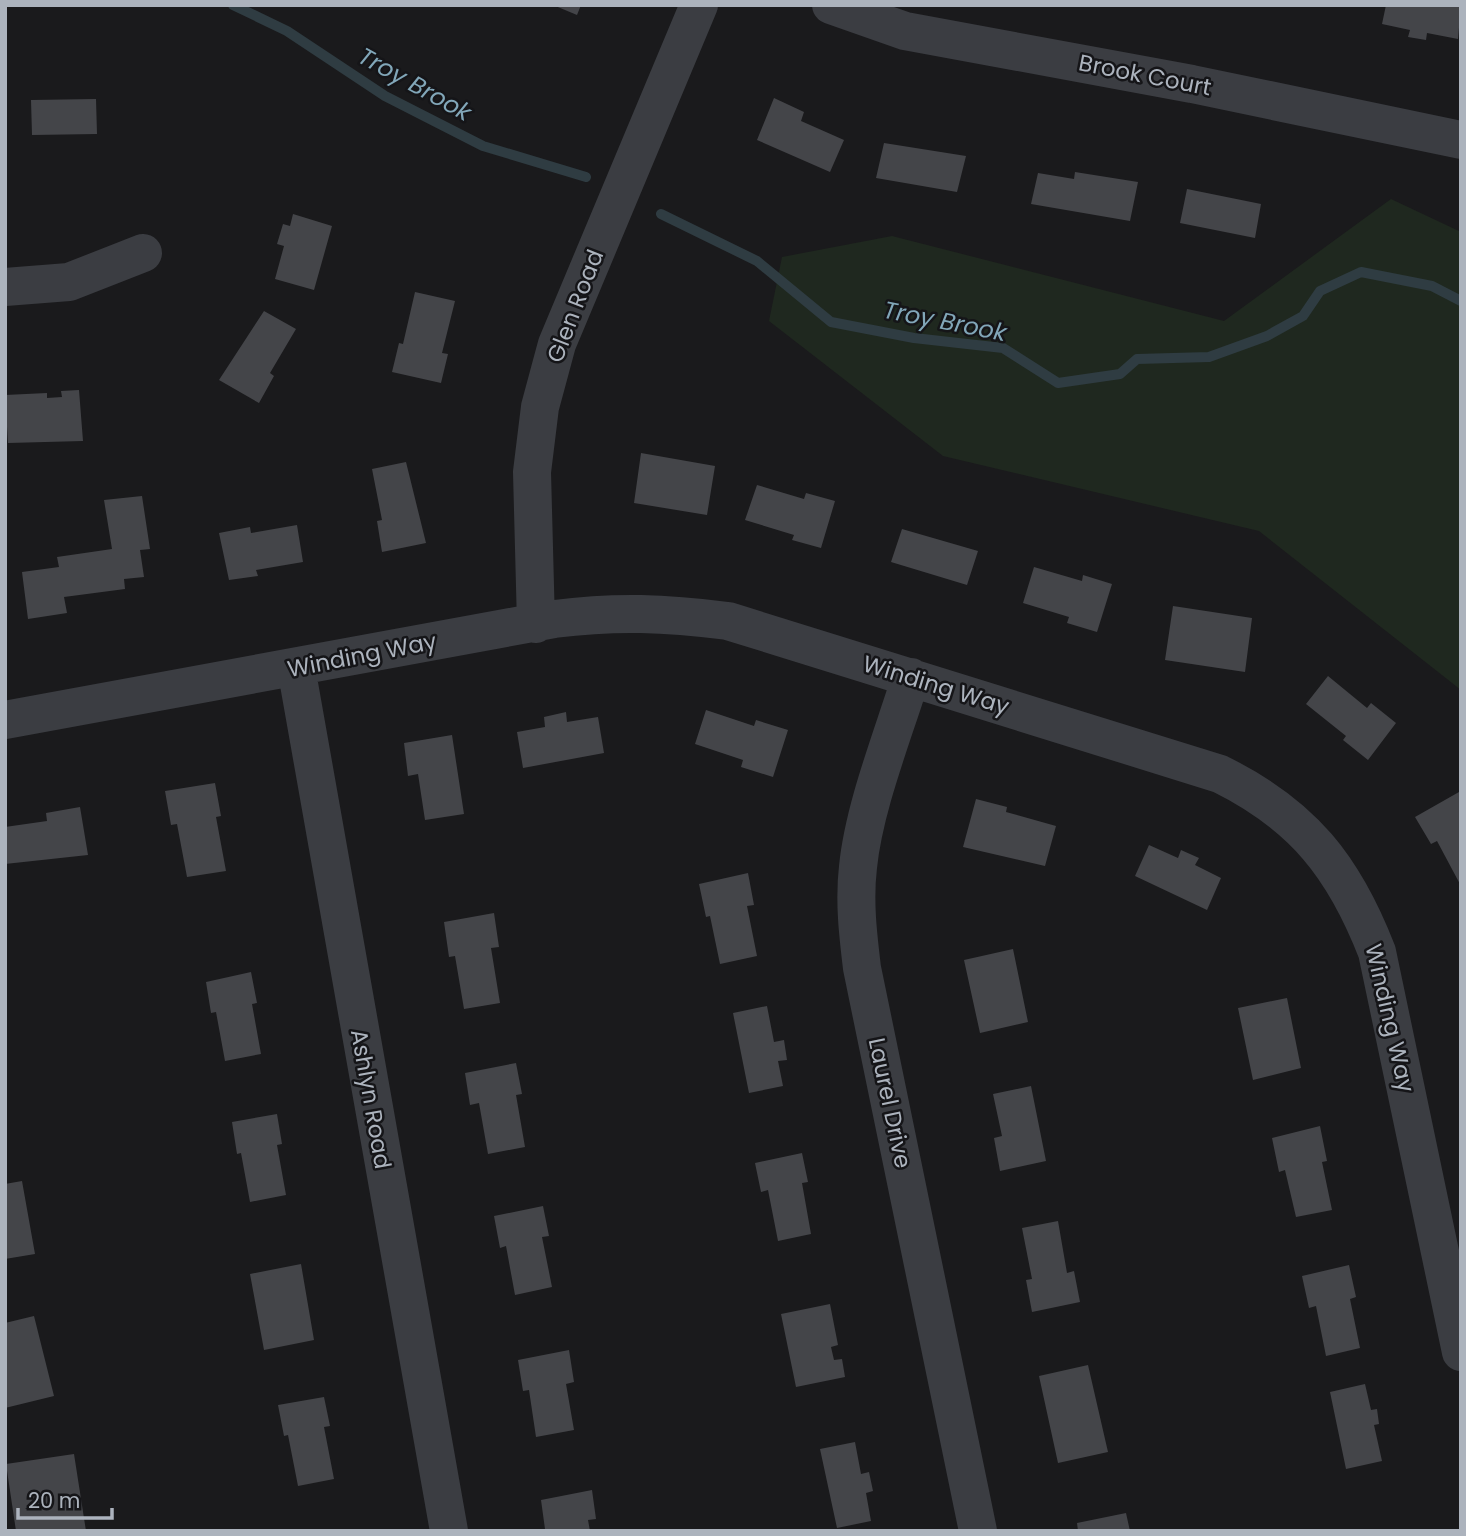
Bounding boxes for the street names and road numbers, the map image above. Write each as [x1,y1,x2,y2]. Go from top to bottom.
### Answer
street label: Brook Court [1076,46,1214,104]
street label: Glen Road [539,245,611,367]
street label: Winding Way [285,625,439,685]
street label: Winding Way [859,648,1013,722]
street label: Winding Way [1357,941,1423,1095]
street label: Ashlyn Road [343,1027,399,1171]
street label: Laurel Drive [861,1035,919,1171]

